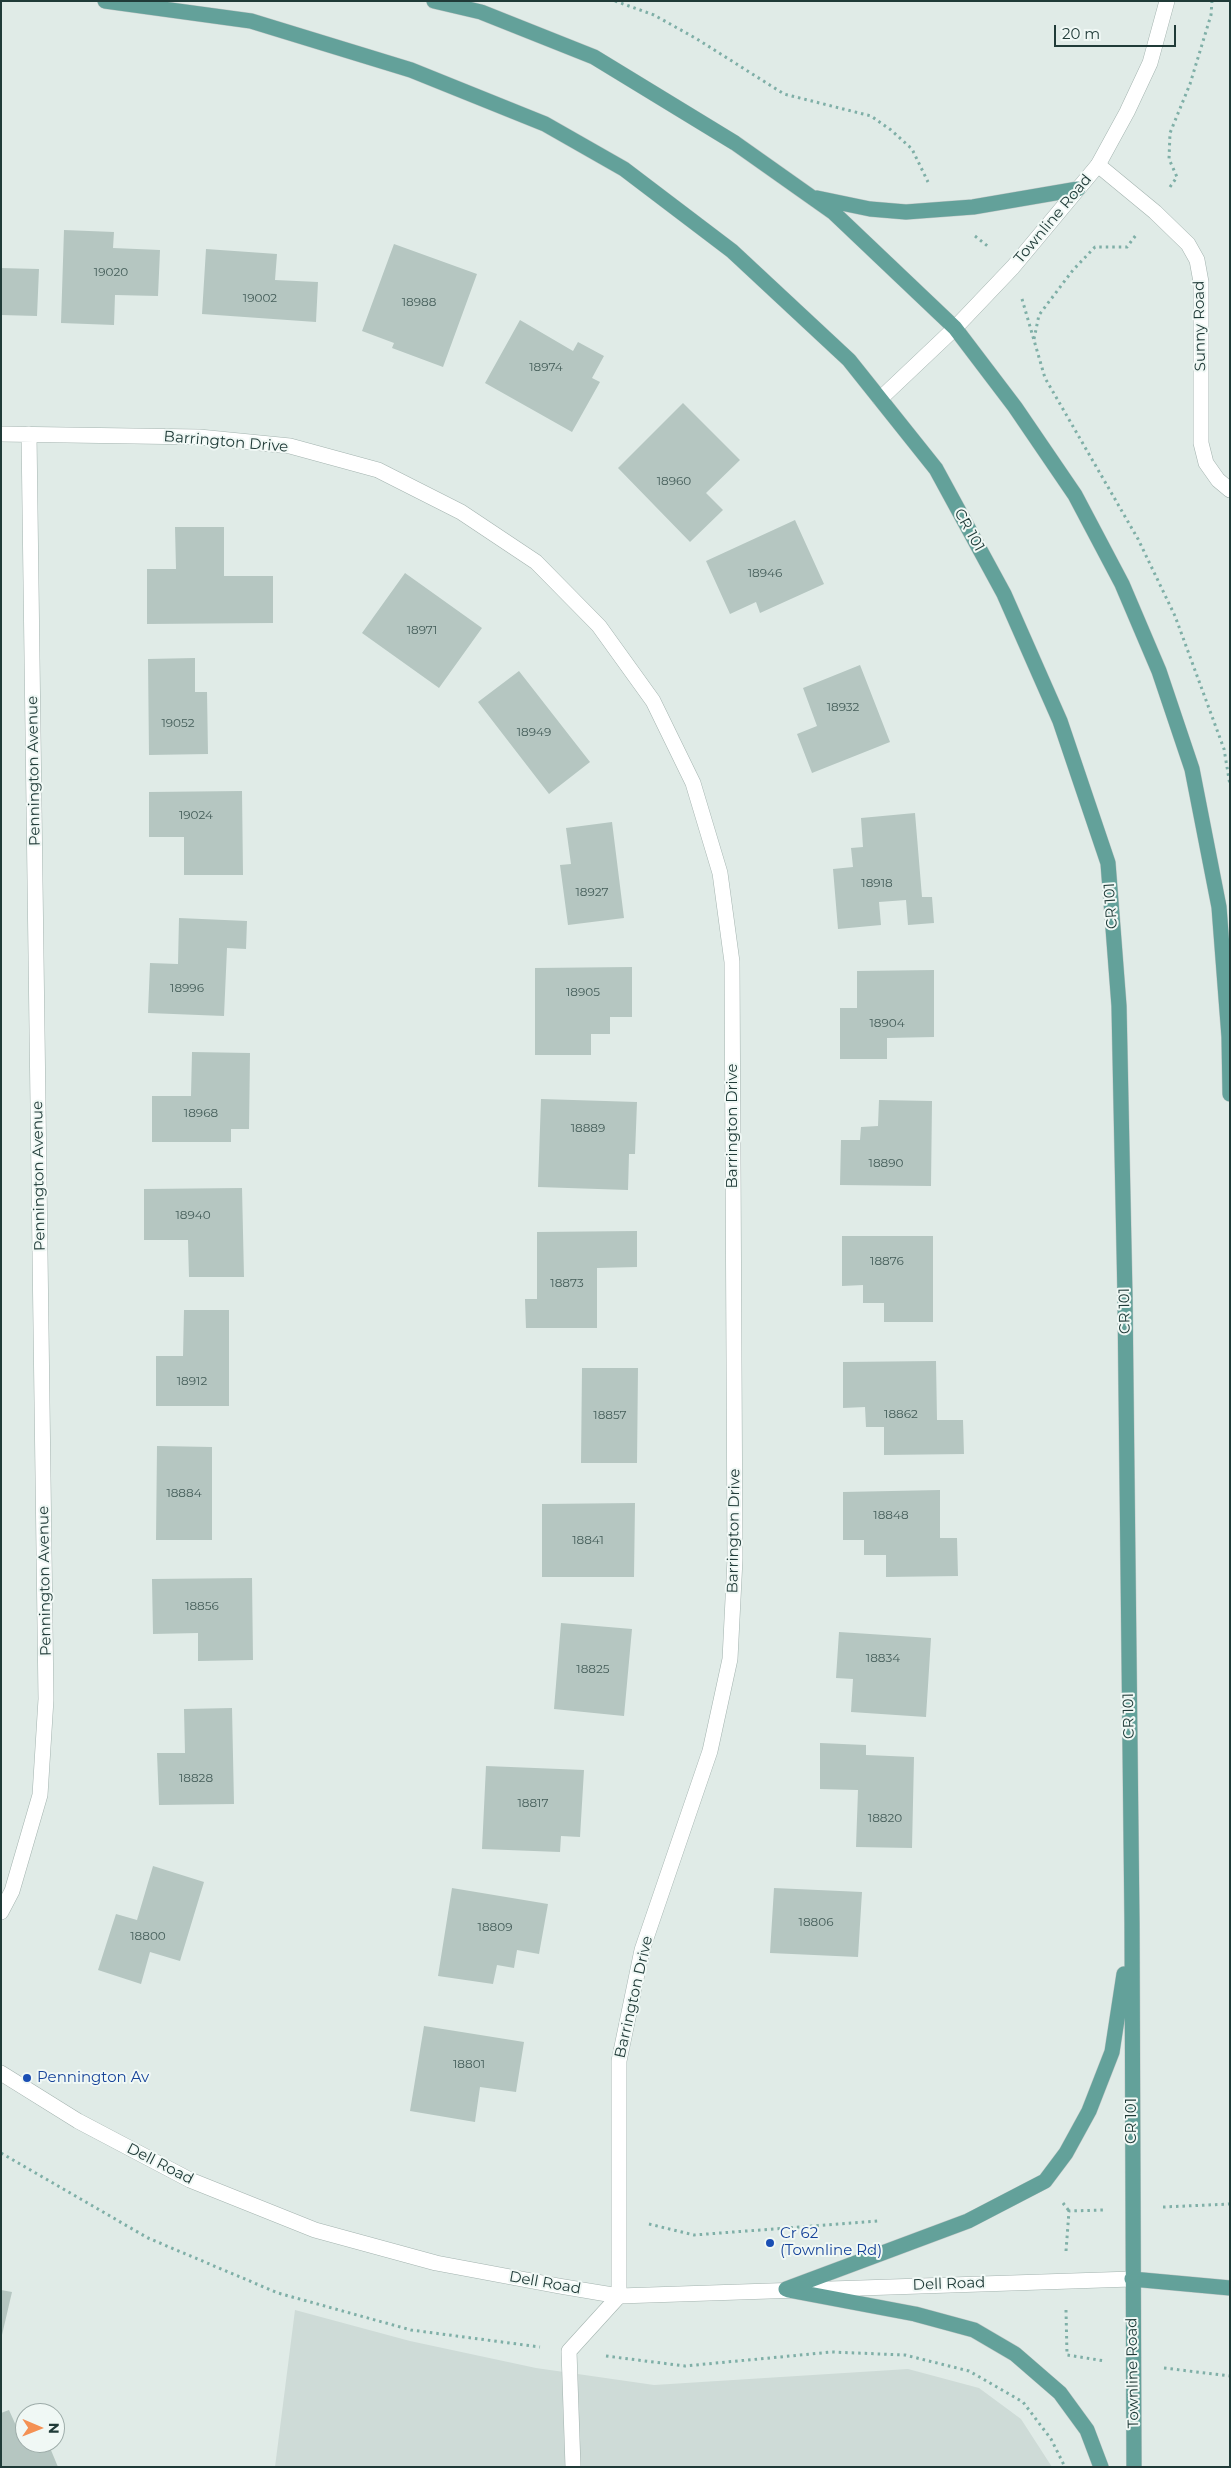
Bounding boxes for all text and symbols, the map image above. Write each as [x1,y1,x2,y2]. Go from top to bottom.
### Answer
scale bar [1056,15,1178,47]
text: 20 m [1062,24,1100,43]
street label: Townline Road [1011,171,1095,267]
house number: 19020 [94,265,128,279]
street label: Sunny Road [1190,281,1210,371]
house number: 19002 [243,291,277,305]
house number: 18988 [402,295,436,309]
house number: 18974 [529,360,563,374]
street label: Barrington Drive [163,428,289,456]
house number: 18960 [657,474,691,488]
street label: CR 101 [950,505,988,555]
house number: 18946 [748,566,782,580]
house number: 18971 [407,623,437,637]
street label: Pennington Avenue [24,696,44,846]
house number: 18932 [827,700,859,714]
house number: 19052 [161,716,195,730]
house number: 18949 [517,725,551,739]
house number: 19024 [179,808,213,822]
house number: 18918 [861,876,893,890]
street label: CR 101 [1100,882,1122,930]
house number: 18927 [575,885,609,899]
house number: 18996 [170,981,204,995]
house number: 18905 [566,985,600,999]
house number: 18904 [869,1016,905,1030]
street label: Barrington Drive [724,1064,742,1188]
street label: Pennington Avenue [29,1101,49,1251]
house number: 18968 [184,1106,218,1120]
house number: 18889 [571,1121,605,1135]
house number: 18890 [869,1156,903,1170]
house number: 18940 [175,1208,211,1222]
house number: 18876 [870,1254,904,1268]
house number: 18873 [550,1276,584,1290]
street label: CR 101 [1116,1288,1134,1334]
house number: 18912 [177,1374,207,1388]
house number: 18862 [884,1407,918,1421]
house number: 18857 [593,1408,627,1422]
street label: Barrington Drive [724,1468,744,1594]
house number: 18884 [166,1486,202,1500]
street label: Pennington Avenue [35,1506,55,1656]
house number: 18848 [873,1508,909,1522]
house number: 18841 [572,1533,604,1547]
house number: 18856 [185,1599,219,1613]
house number: 18834 [866,1651,900,1665]
house number: 18825 [576,1662,610,1676]
street label: CR 101 [1120,1693,1138,1739]
house number: 18828 [179,1771,213,1785]
house number: 18817 [517,1796,549,1810]
house number: 18820 [868,1811,902,1825]
house number: 18806 [799,1915,833,1929]
house number: 18809 [478,1920,512,1934]
house number: 18800 [130,1929,166,1943]
street label: Barrington Drive [611,1934,657,2060]
house number: 18801 [453,2057,485,2071]
place label: Pennington Av [37,2069,149,2087]
marker: Pennington Av [21,2072,33,2084]
street label: CR 101 [1123,2098,1141,2144]
street label: Dell Road [124,2139,196,2189]
place label: Cr 62 (Townline Rd) [780,2225,882,2260]
marker: Cr 62 (Townline Rd) [764,2237,776,2249]
street label: Dell Road [508,2268,582,2298]
street label: Dell Road [912,2274,986,2294]
street label: Townline Road [1123,2317,1143,2429]
north arrow [15,2403,65,2453]
text: N [45,2422,63,2434]

